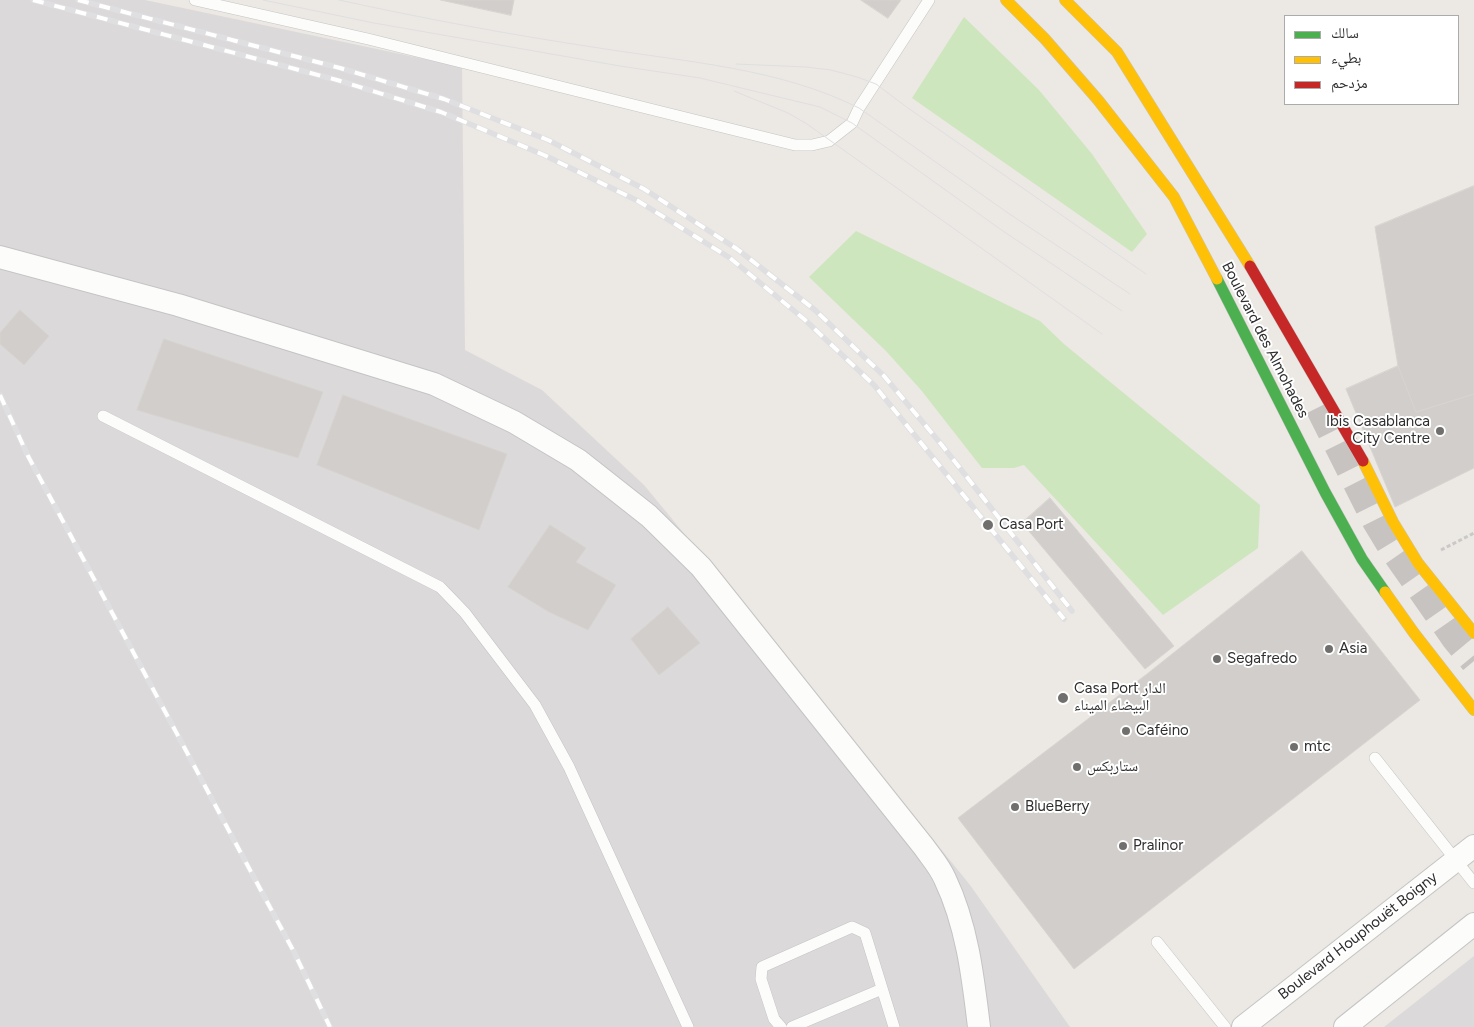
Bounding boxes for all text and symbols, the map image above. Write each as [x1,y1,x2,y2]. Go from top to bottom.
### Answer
legend [1284,15,1459,105]
text: سالك [1331,24,1359,42]
text: بطيء [1331,49,1361,67]
text: مزدحم [1331,74,1368,92]
street label: Boulevard des Almohades [1218,259,1312,421]
place label: Ibis Casablanca City Centre [1326,413,1430,448]
marker: Ibis Casablanca City Centre [1434,425,1446,437]
place label: Casa Port [999,516,1064,534]
marker: Casa Port [981,518,995,532]
place label: Asia [1339,640,1367,658]
marker: Asia [1323,643,1335,655]
place label: Segafredo [1227,650,1297,668]
marker: Segafredo [1211,653,1223,665]
place label: Casa Port الدار البيضاء الميناء [1074,680,1166,715]
marker: Casa Port الدار البيضاء الميناء [1056,691,1070,705]
place label: Caféino [1136,722,1189,740]
marker: Caféino [1120,725,1132,737]
place label: mtc [1304,738,1331,756]
marker: mtc [1288,741,1300,753]
place label: ستاربكس [1087,758,1138,776]
marker: ستاربكس [1071,761,1083,773]
place label: BlueBerry [1025,798,1089,816]
marker: BlueBerry [1009,801,1021,813]
place label: Pralinor [1133,837,1183,855]
marker: Pralinor [1117,840,1129,852]
street label: Boulevard Houphouët Boigny [1275,868,1441,1004]

